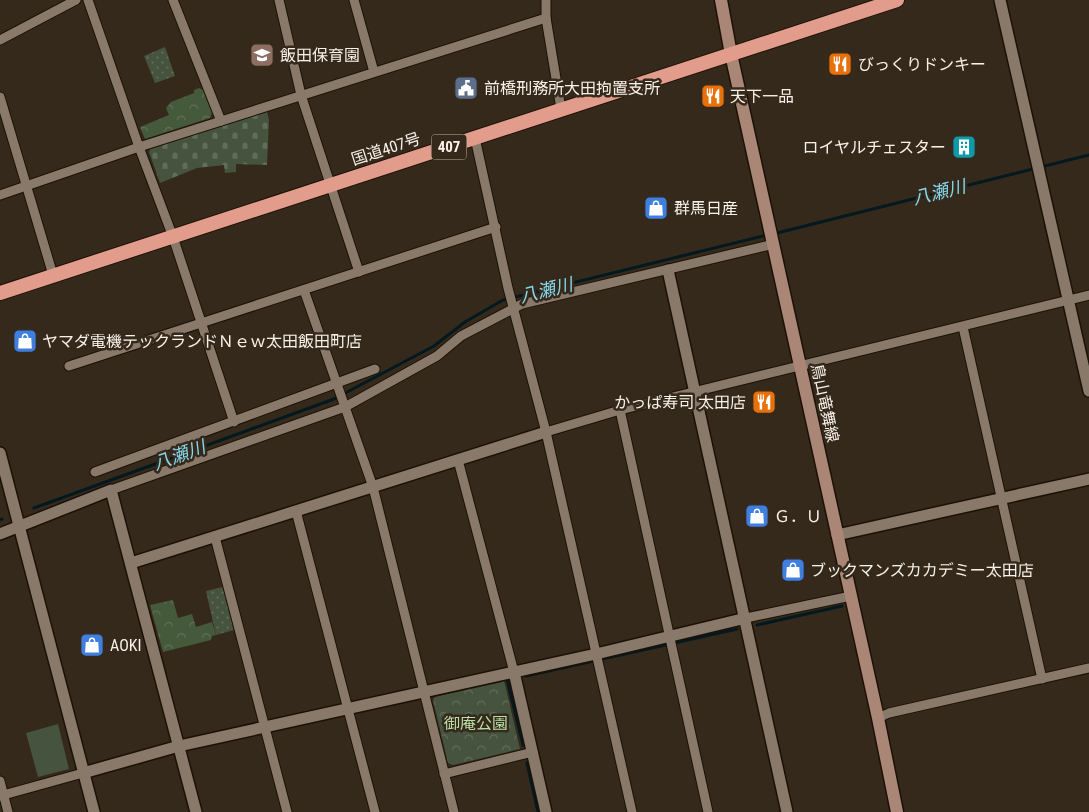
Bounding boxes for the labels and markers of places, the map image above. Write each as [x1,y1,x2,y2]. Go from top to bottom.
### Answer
school or university icon: 飯田保育園 [249,42,275,68]
place label: 飯田保育園 [280,46,360,65]
restaurant icon: びっくりドンキー [827,51,853,77]
place label: びっくりドンキー [858,55,986,74]
public building icon: 前橋刑務所大田拘置支所 [453,75,479,101]
place label: 前橋刑務所大田拘置支所 [484,79,660,98]
restaurant icon: 天下一品 [700,83,726,109]
place label: 天下一品 [730,87,794,106]
building icon: ロイヤルチェスター [951,134,977,160]
place label: ロイヤルチェスター [802,138,946,157]
shop icon: 群馬日産 [643,195,669,221]
place label: 群馬日産 [674,199,738,218]
shop icon: ヤマダ電機テックランドＮｅｗ太田飯田町店 [12,328,38,354]
place label: ヤマダ電機テックランドＮｅｗ太田飯田町店 [42,332,362,351]
restaurant icon: かっぱ寿司 太田店 [751,389,777,415]
place label: かっぱ寿司 太田店 [614,393,746,412]
shop icon: Ｇ．Ｕ [744,503,770,529]
place label: Ｇ．Ｕ [774,507,822,526]
shop icon: ブックマンズカカデミー太田店 [780,557,806,583]
place label: ブックマンズカカデミー太田店 [810,561,1034,580]
shop icon: AOKI [79,632,105,658]
place label: AOKI [110,636,141,655]

